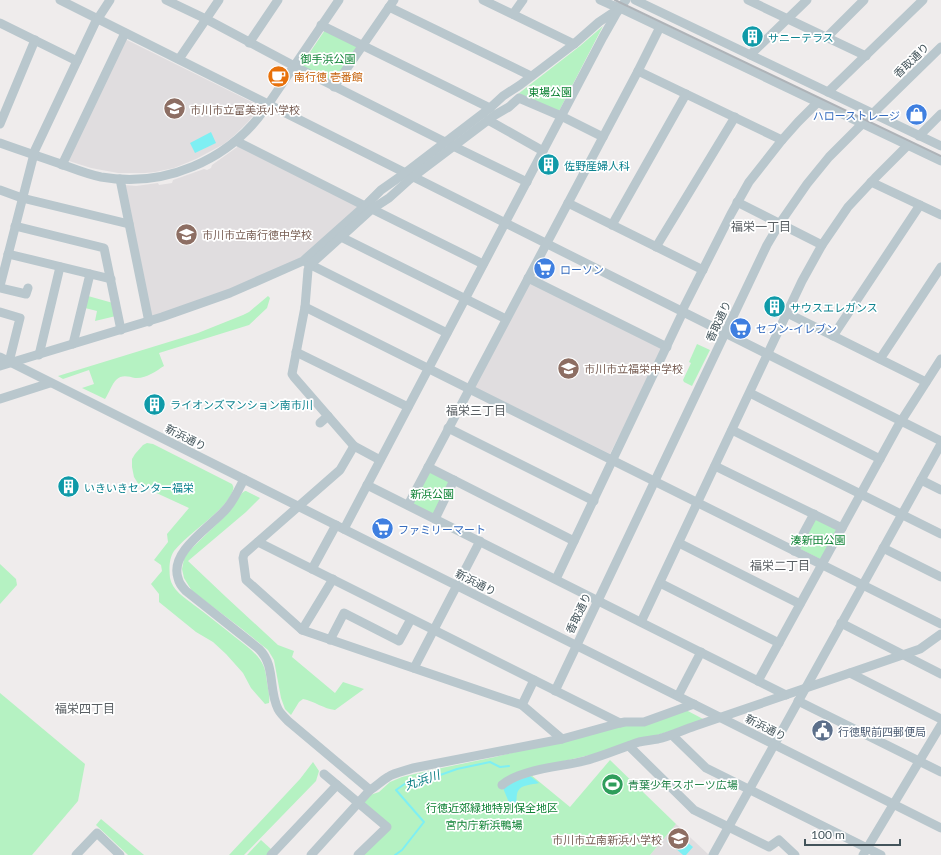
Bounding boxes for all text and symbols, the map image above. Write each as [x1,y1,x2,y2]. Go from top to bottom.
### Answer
building icon: サニーテラス [740,24,766,50]
place label: サニーテラス [768,31,834,44]
street label: 香取通り [891,40,931,80]
park label: 御手浜公園 [300,52,356,65]
cafe icon: 南行徳 壱番館 [266,63,292,89]
place label: 南行徳 壱番館 [294,70,363,83]
park label: 東場公園 [528,85,572,98]
school or university icon: 市川市立富美浜小学校 [162,96,188,122]
shop icon: ハローストレージ [903,102,929,128]
place label: 市川市立富美浜小学校 [190,103,300,116]
place label: ハローストレージ [813,109,900,122]
building icon: 佐野産婦人科 [536,152,562,178]
place label: 佐野産婦人科 [564,159,630,172]
district label: 福栄一丁目 [731,219,791,234]
school or university icon: 市川市立南行徳中学校 [173,221,199,247]
place label: 市川市立南行徳中学校 [202,228,312,241]
supermarket icon: ローソン [531,256,557,282]
place label: ローソン [560,263,604,276]
building icon: サウスエレガンス [762,294,788,320]
street label: 香取通り [703,298,733,344]
place label: サウスエレガンス [790,301,878,314]
supermarket icon: セブン-イレブン [728,315,754,341]
place label: セブン-イレブン [756,322,837,335]
school or university icon: 市川市立福栄中学校 [556,355,582,381]
place label: 市川市立福栄中学校 [584,362,683,375]
building icon: ライオンズマンション南市川 [141,391,167,417]
place label: ライオンズマンション南市川 [170,398,313,411]
district label: 福栄三丁目 [446,403,506,418]
street label: 新浜通り [163,421,209,453]
building icon: いきいきセンター福栄 [55,474,81,500]
place label: いきいきセンター福栄 [84,481,194,494]
park label: 新浜公園 [410,487,454,500]
supermarket icon: ファミリーマート [370,516,396,542]
place label: ファミリーマート [398,523,486,536]
park label: 湊新田公園 [791,533,846,546]
district label: 福栄二丁目 [750,558,810,573]
street label: 新浜通り [453,566,499,598]
street label: 香取通り [563,590,593,636]
district label: 福栄四丁目 [55,701,115,716]
street label: 新浜通り [743,711,789,743]
public building icon: 行徳駅前四郵便局 [810,718,836,744]
place label: 行徳駅前四郵便局 [838,725,926,738]
water label: 丸浜川 [403,766,443,793]
sports icon: 青葉少年スポーツ広場 [599,771,625,797]
place label: 青葉少年スポーツ広場 [628,778,738,791]
park label: 行徳近郊緑地特別保全地区 [426,801,558,814]
park label: 宮内庁新浜鴨場 [446,818,523,831]
scale bar [805,821,900,847]
school or university icon: 市川市立南新浜小学校 [665,826,691,852]
text: 100 m [811,827,845,842]
place label: 市川市立南新浜小学校 [552,833,662,846]

